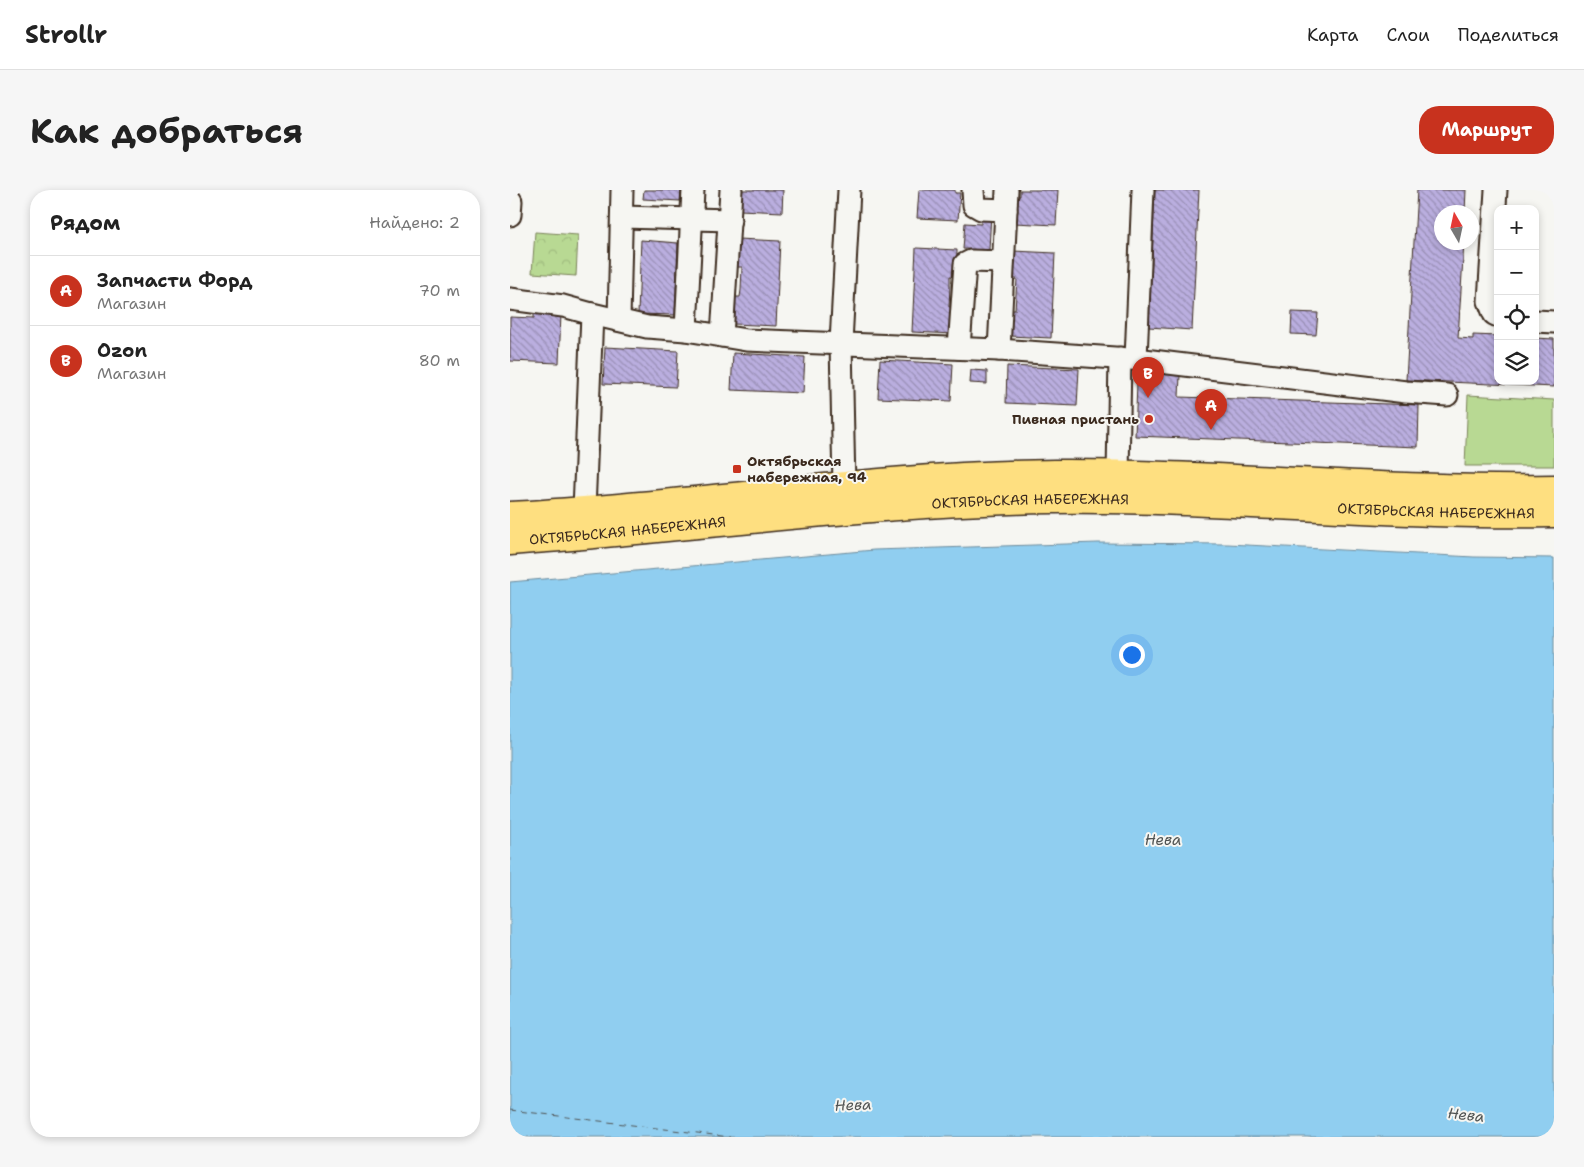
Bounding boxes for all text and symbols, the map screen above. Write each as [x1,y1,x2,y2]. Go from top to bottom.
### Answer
text: Strollr [25,19,107,51]
text: Карта [1307,23,1358,47]
text: Слои [1386,23,1430,47]
text: Поделиться [1458,23,1559,47]
button: Маршрут [1419,106,1554,154]
text: Как добраться [30,107,303,154]
north arrow [1434,205,1479,250]
map controls [1494,205,1539,385]
button: + [1494,205,1539,250]
text: Рядом [50,209,120,237]
text: Найдено: 2 [369,212,460,233]
button: − [1494,250,1539,295]
text: Запчасти Форд [97,268,253,293]
text: A [60,280,72,301]
text: 70 m [419,280,460,301]
text: Магазин [97,293,166,314]
button: locate [1494,295,1539,340]
text: Ozon [97,338,147,363]
button: layers [1494,340,1539,385]
text: B [61,350,71,371]
text: 80 m [419,350,460,371]
pin: B [1132,357,1164,398]
text: Магазин [97,363,166,384]
pin: A [1195,389,1227,430]
place label: Пивная пристань [1012,410,1139,428]
marker: Пивная пристань [1143,413,1155,425]
place label: Октябрьская набережная, 94 [747,452,867,486]
marker: Октябрьская набережная, 94 [731,463,743,475]
street label: ОКТЯБРЬСКАЯ НАБЕРЕЖНАЯ [931,490,1129,513]
street label: ОКТЯБРЬСКАЯ НАБЕРЕЖНАЯ [1337,499,1535,522]
street label: ОКТЯБРЬСКАЯ НАБЕРЕЖНАЯ [529,512,727,549]
your location [1119,642,1145,668]
water label: Нева [1145,830,1181,850]
water label: Нева [834,1094,872,1116]
water label: Нева [1447,1103,1485,1127]

